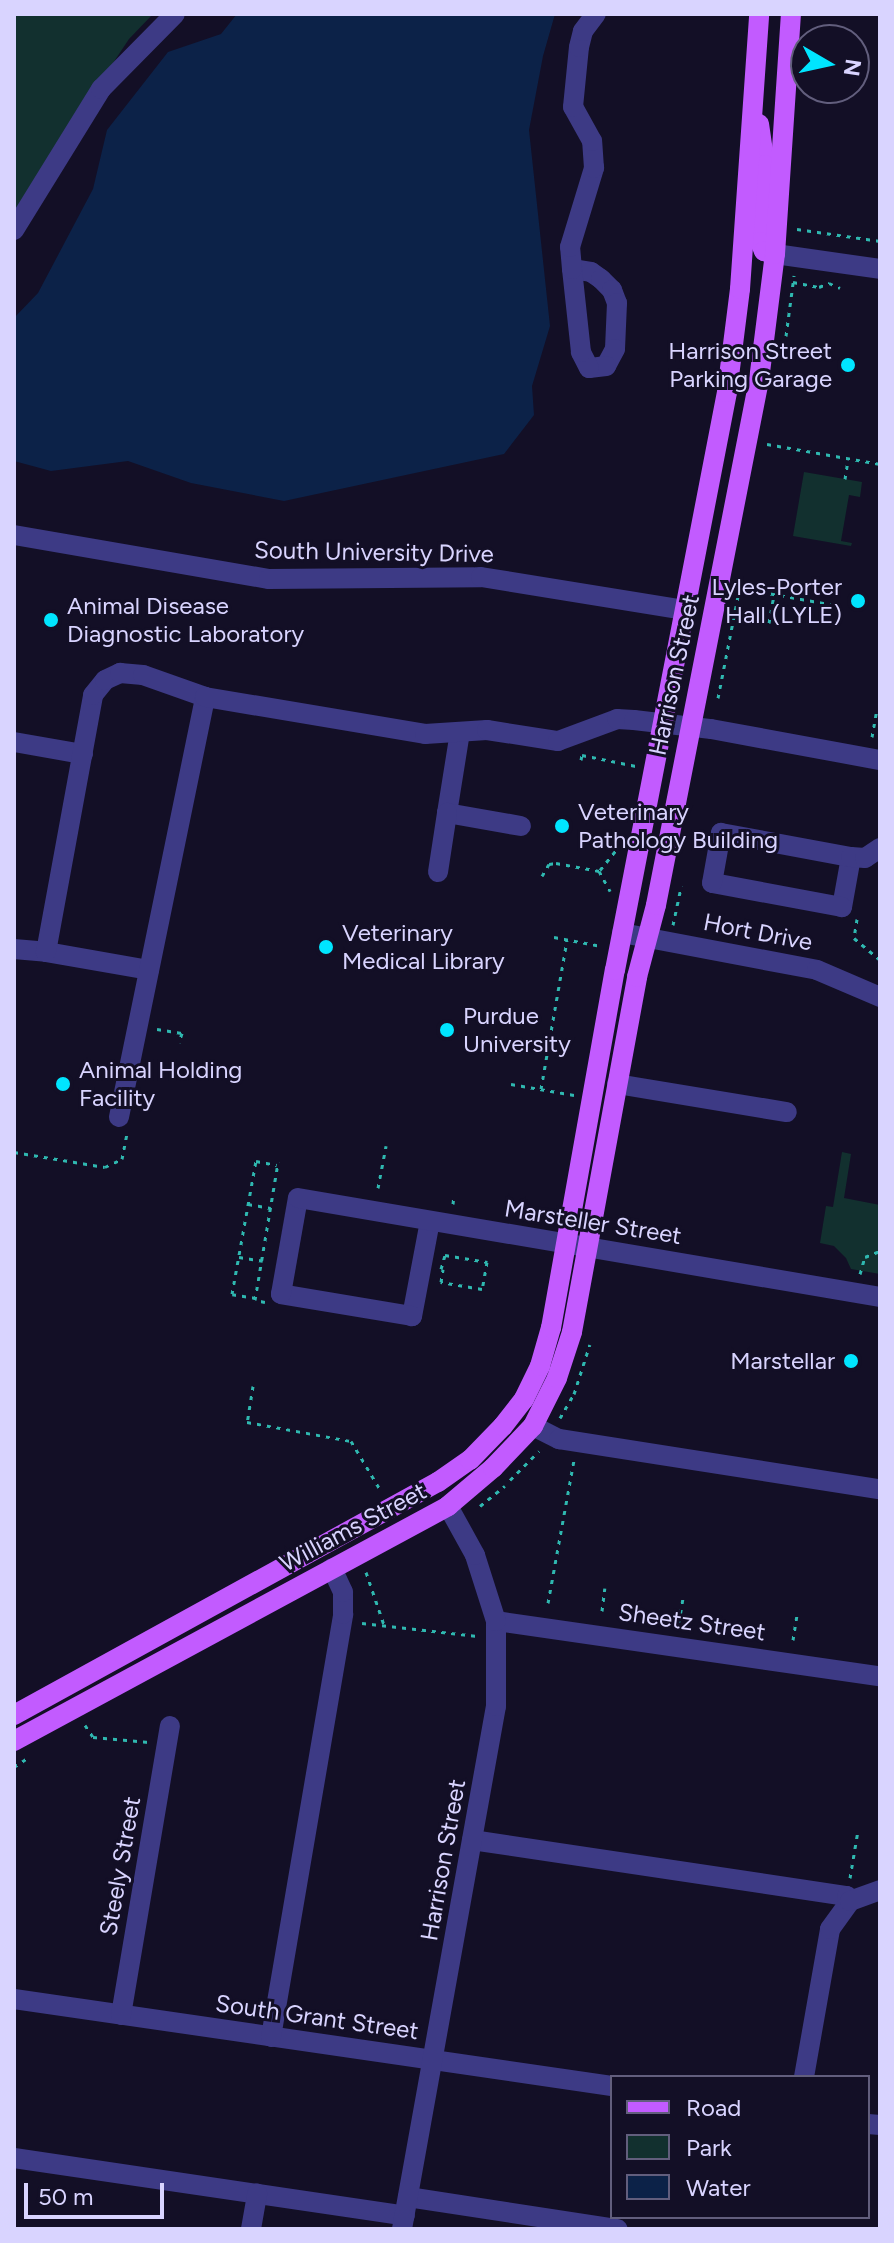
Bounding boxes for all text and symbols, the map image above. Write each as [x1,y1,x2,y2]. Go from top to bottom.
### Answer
north arrow [790,24,870,104]
text: N [838,57,867,78]
place label: Harrison Street Parking Garage [668,337,832,393]
marker: Harrison Street Parking Garage [839,356,857,374]
street label: South University Drive [254,536,494,568]
place label: Lyles-Porter Hall (LYLE) [712,573,842,629]
place label: Animal Disease Diagnostic Laboratory [67,592,304,648]
street label: Harrison Street [643,592,705,758]
marker: Lyles-Porter Hall (LYLE) [849,592,867,610]
marker: Animal Disease Diagnostic Laboratory [42,611,60,629]
place label: Veterinary Pathology Building [578,798,778,854]
marker: Veterinary Pathology Building [553,817,571,835]
street label: Hort Drive [701,907,815,957]
place label: Veterinary Medical Library [342,919,505,975]
marker: Veterinary Medical Library [317,938,335,956]
place label: Purdue University [463,1002,571,1058]
marker: Purdue University [438,1021,456,1039]
place label: Animal Holding Facility [79,1056,242,1112]
marker: Animal Holding Facility [54,1075,72,1093]
street label: Marsteller Street [502,1194,684,1250]
place label: Marstellar [730,1347,835,1375]
marker: Marstellar [842,1352,860,1370]
street label: Williams Street [275,1476,431,1578]
street label: Sheetz Street [617,1597,767,1647]
street label: Harrison Street [415,1777,471,1943]
street label: Steely Street [94,1794,146,1938]
street label: South Grant Street [214,1989,420,2045]
legend [610,2075,870,2219]
text: Road [686,2093,741,2122]
text: Park [686,2133,732,2162]
scale bar [28,2167,168,2217]
text: Water [686,2173,751,2202]
text: 50 m [38,2182,94,2211]

